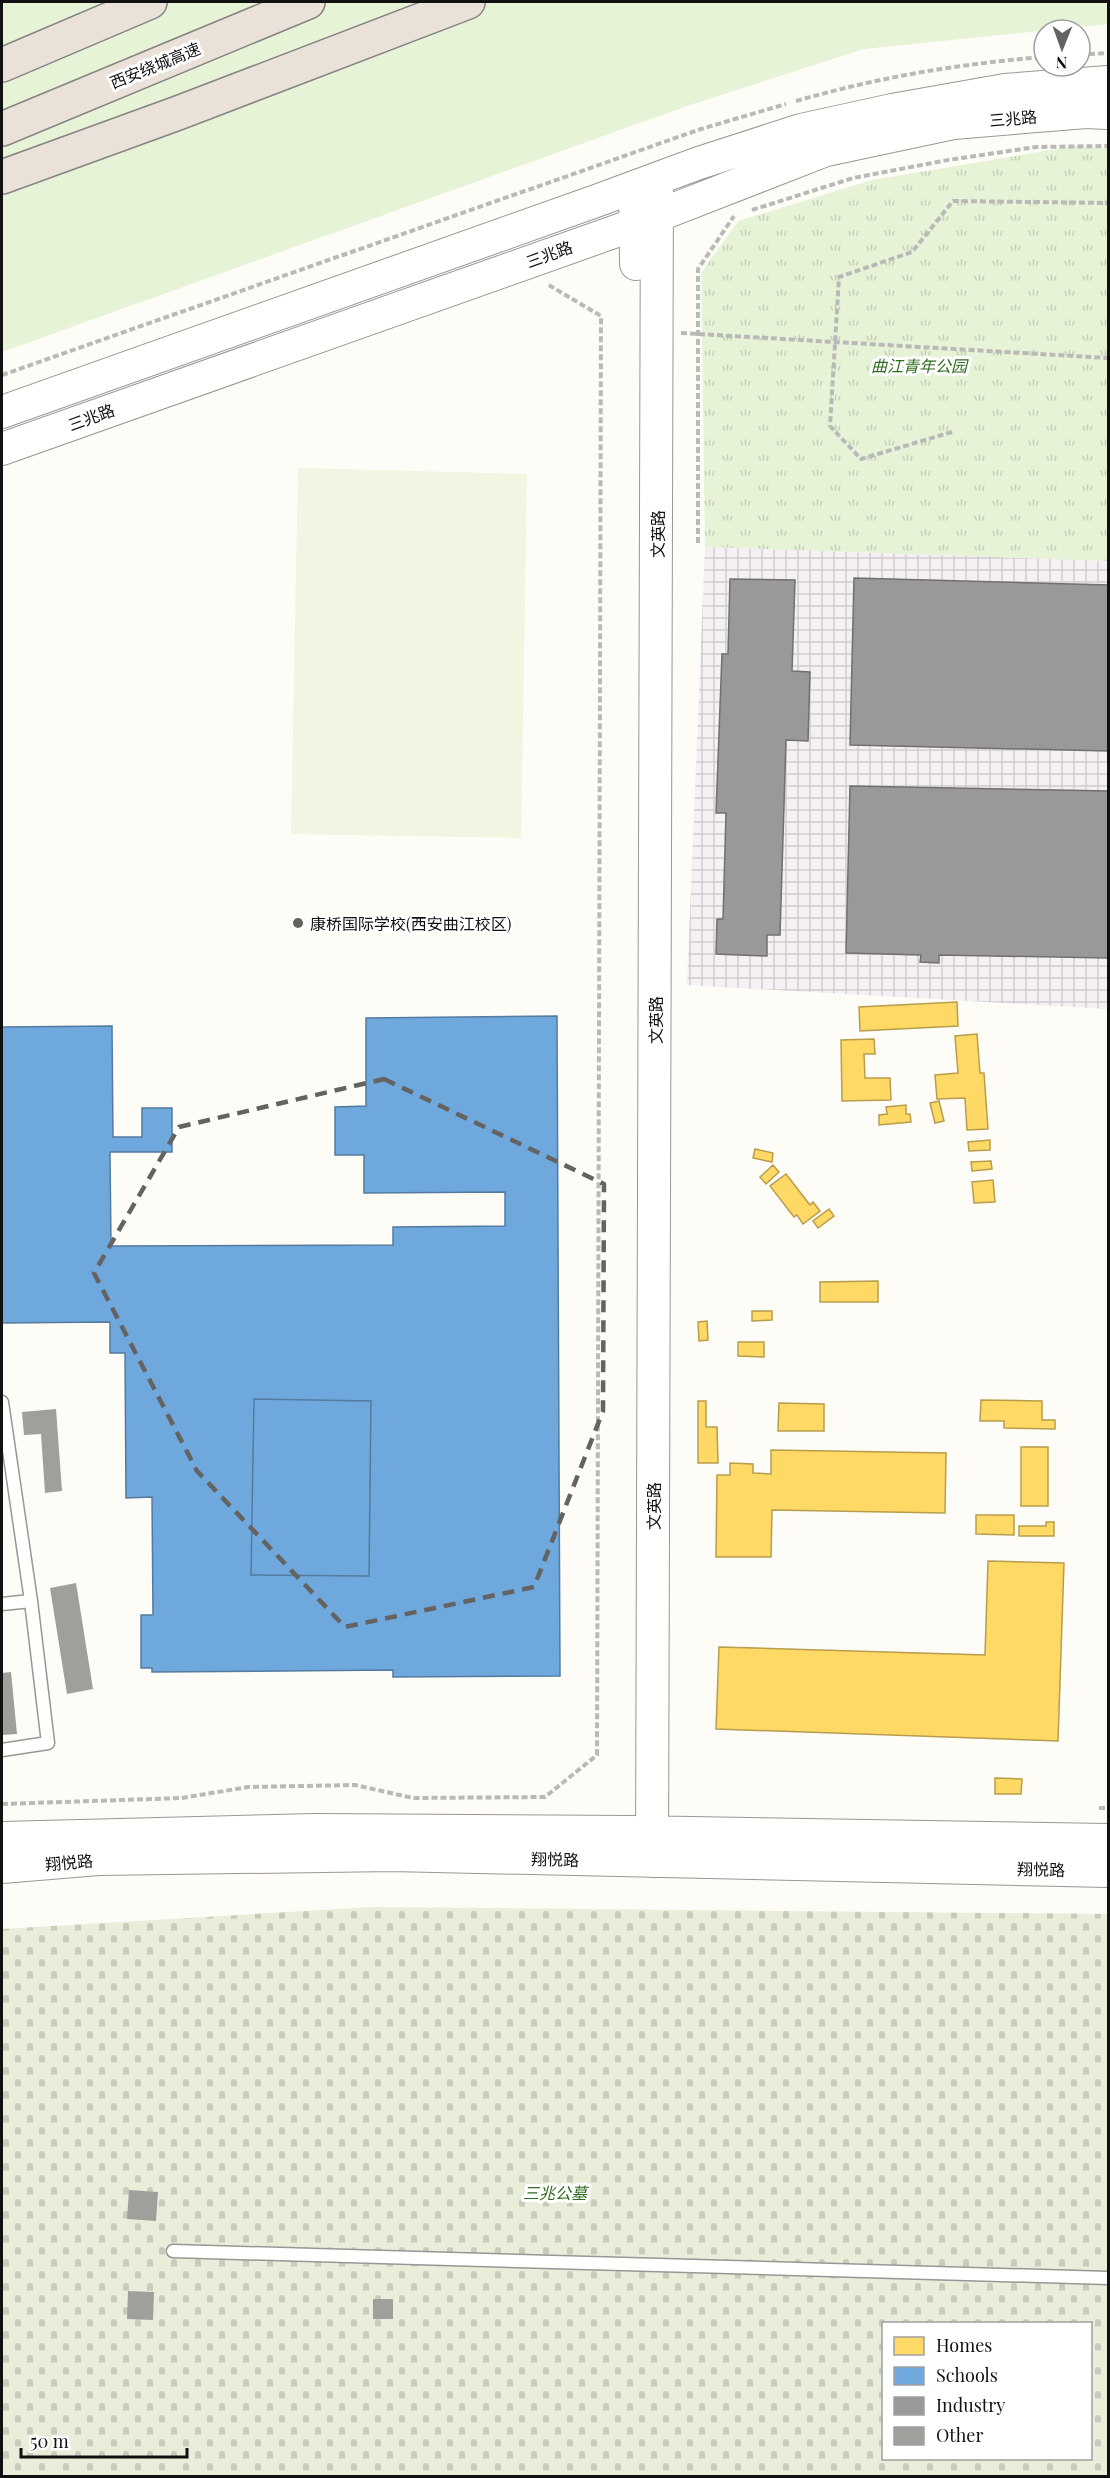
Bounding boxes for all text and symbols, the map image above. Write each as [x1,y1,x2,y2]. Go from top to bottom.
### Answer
north arrow [1032,18,1092,78]
street label: 西安绕城高速 [107,37,203,93]
text: N [1055,53,1068,74]
street label: 三兆路 [988,105,1038,131]
street label: 三兆路 [523,236,575,272]
park label: 曲江青年公园 [871,355,969,376]
street label: 三兆路 [65,399,117,435]
street label: 文英路 [647,510,668,558]
place label: 康桥国际学校(西安曲江校区) [310,913,511,934]
marker: 康桥国际学校(西安曲江校区) [291,916,305,930]
street label: 文英路 [645,996,666,1044]
street label: 文英路 [643,1482,664,1530]
street label: 翔悦路 [531,1848,579,1870]
street label: 翔悦路 [44,1849,94,1875]
street label: 翔悦路 [1017,1858,1065,1880]
park label: 三兆公墓 [523,2182,590,2203]
legend [882,2322,1092,2460]
text: Homes [936,2333,992,2357]
text: Schools [936,2363,998,2387]
text: Industry [936,2393,1005,2417]
scale bar [21,2421,188,2459]
text: Other [936,2423,983,2447]
text: 50 m [30,2429,69,2453]

